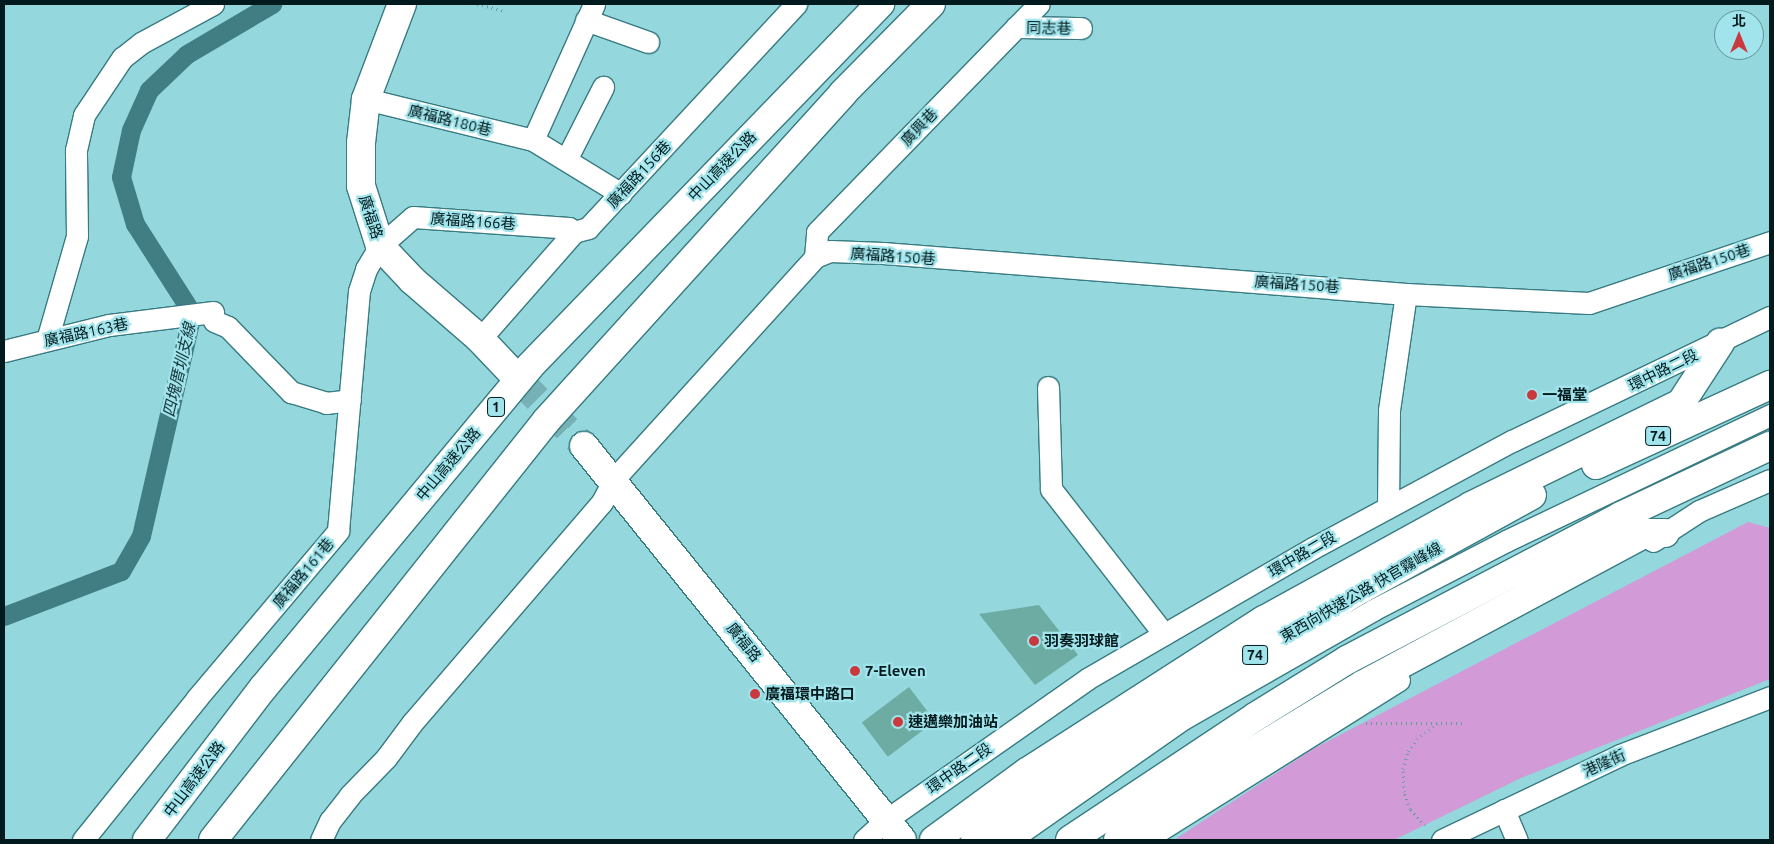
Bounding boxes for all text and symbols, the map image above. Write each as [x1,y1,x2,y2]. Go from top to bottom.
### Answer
north arrow [1714,10,1764,60]
text: 北 [1732,13,1746,29]
street label: 同志巷 [1026,19,1072,37]
street label: 廣福路180巷 [406,101,494,139]
street label: 廣興巷 [897,105,941,149]
street label: 中山高速公路 [684,127,760,205]
street label: 廣福路156巷 [603,137,675,211]
street label: 廣福路 [355,193,387,241]
street label: 廣福路166巷 [430,209,516,233]
street label: 廣福路150巷 [1666,240,1752,284]
street label: 廣福路150巷 [850,244,936,268]
street label: 廣福路150巷 [1254,272,1340,296]
street label: 廣福路163巷 [42,314,130,350]
water label: 四塊厝圳支線 [159,321,199,419]
street label: 環中路二段 [1625,345,1701,395]
place label: 一福堂 [1542,386,1587,404]
marker: 一福堂 [1526,389,1538,401]
road number: 1 [486,396,506,418]
street label: 中山高速公路 [412,424,484,504]
road number: 74 [1644,424,1672,448]
street label: 環中路二段 [1265,527,1339,581]
street label: 廣福路161巷 [269,535,337,611]
street label: 東西向快速公路 快官霧峰線 [1277,538,1445,646]
street label: 廣福路 [723,619,765,665]
place label: 羽奏羽球館 [1044,632,1119,650]
marker: 羽奏羽球館 [1028,635,1040,647]
road number: 74 [1241,644,1269,666]
place label: 7-Eleven [865,662,926,680]
marker: 7-Eleven [849,665,861,677]
place label: 廣福環中路口 [765,685,855,703]
marker: 廣福環中路口 [749,688,761,700]
place label: 速邁樂加油站 [908,713,998,731]
marker: 速邁樂加油站 [892,716,904,728]
street label: 中山高速公路 [160,738,228,820]
street label: 環中路二段 [923,739,995,797]
street label: 港隆街 [1580,746,1628,780]

